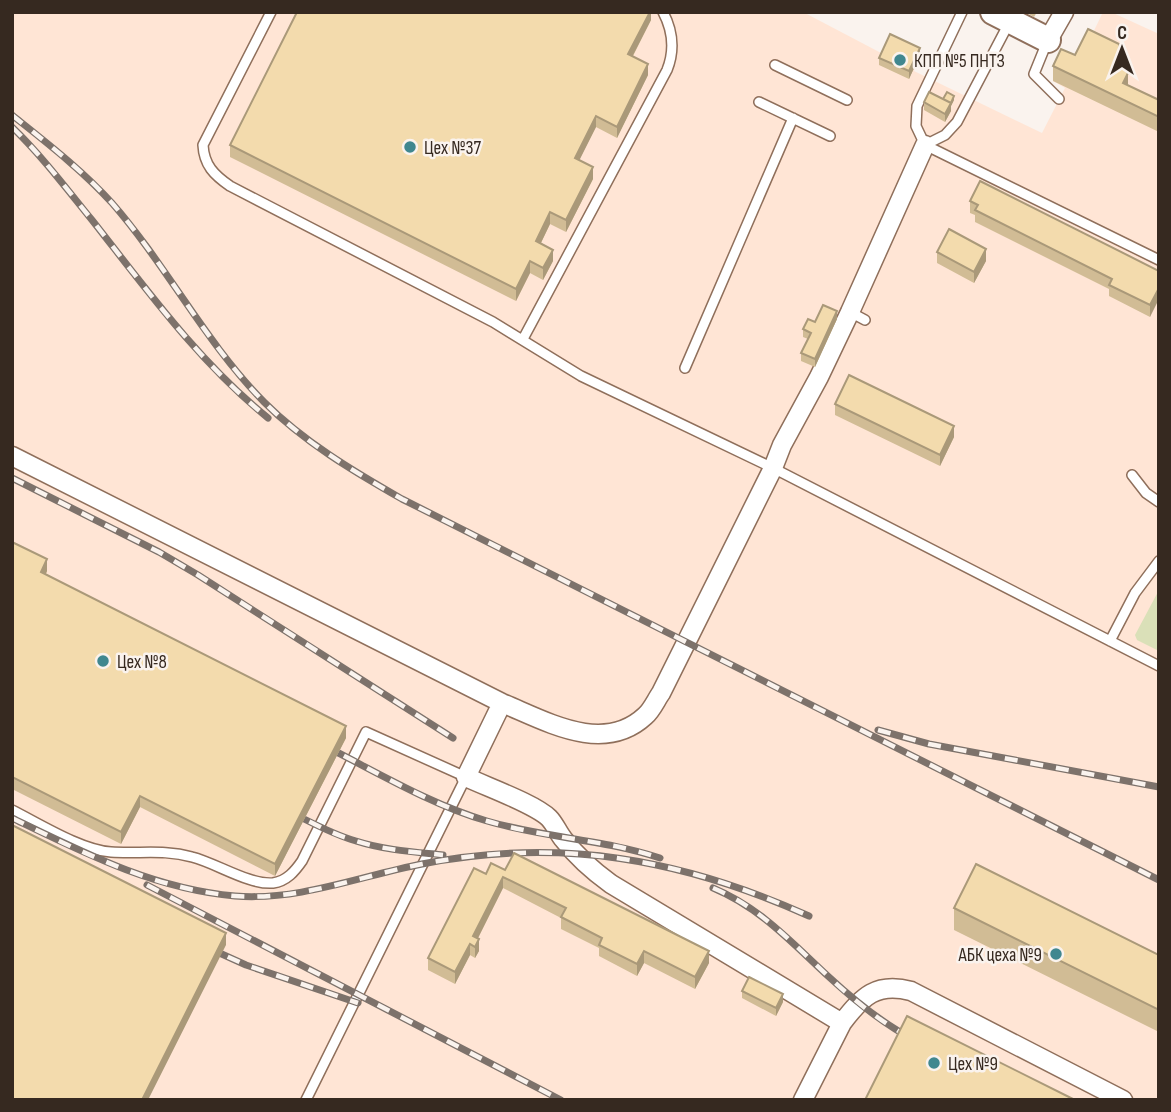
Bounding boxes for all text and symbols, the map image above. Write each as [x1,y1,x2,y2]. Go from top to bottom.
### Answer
north arrow [1087,14,1157,84]
text: С [1117,22,1127,45]
place label: КПП №5 ПНТЗ [914,50,1005,73]
marker: КПП №5 ПНТЗ [892,52,908,68]
place label: Цех №37 [424,137,481,160]
marker: Цех №37 [402,139,418,155]
place label: Цех №8 [117,651,167,674]
marker: Цех №8 [95,653,111,669]
place label: АБК цеха №9 [958,944,1042,967]
marker: АБК цеха №9 [1048,946,1064,962]
place label: Цех №9 [948,1053,998,1076]
marker: Цех №9 [926,1055,942,1071]

